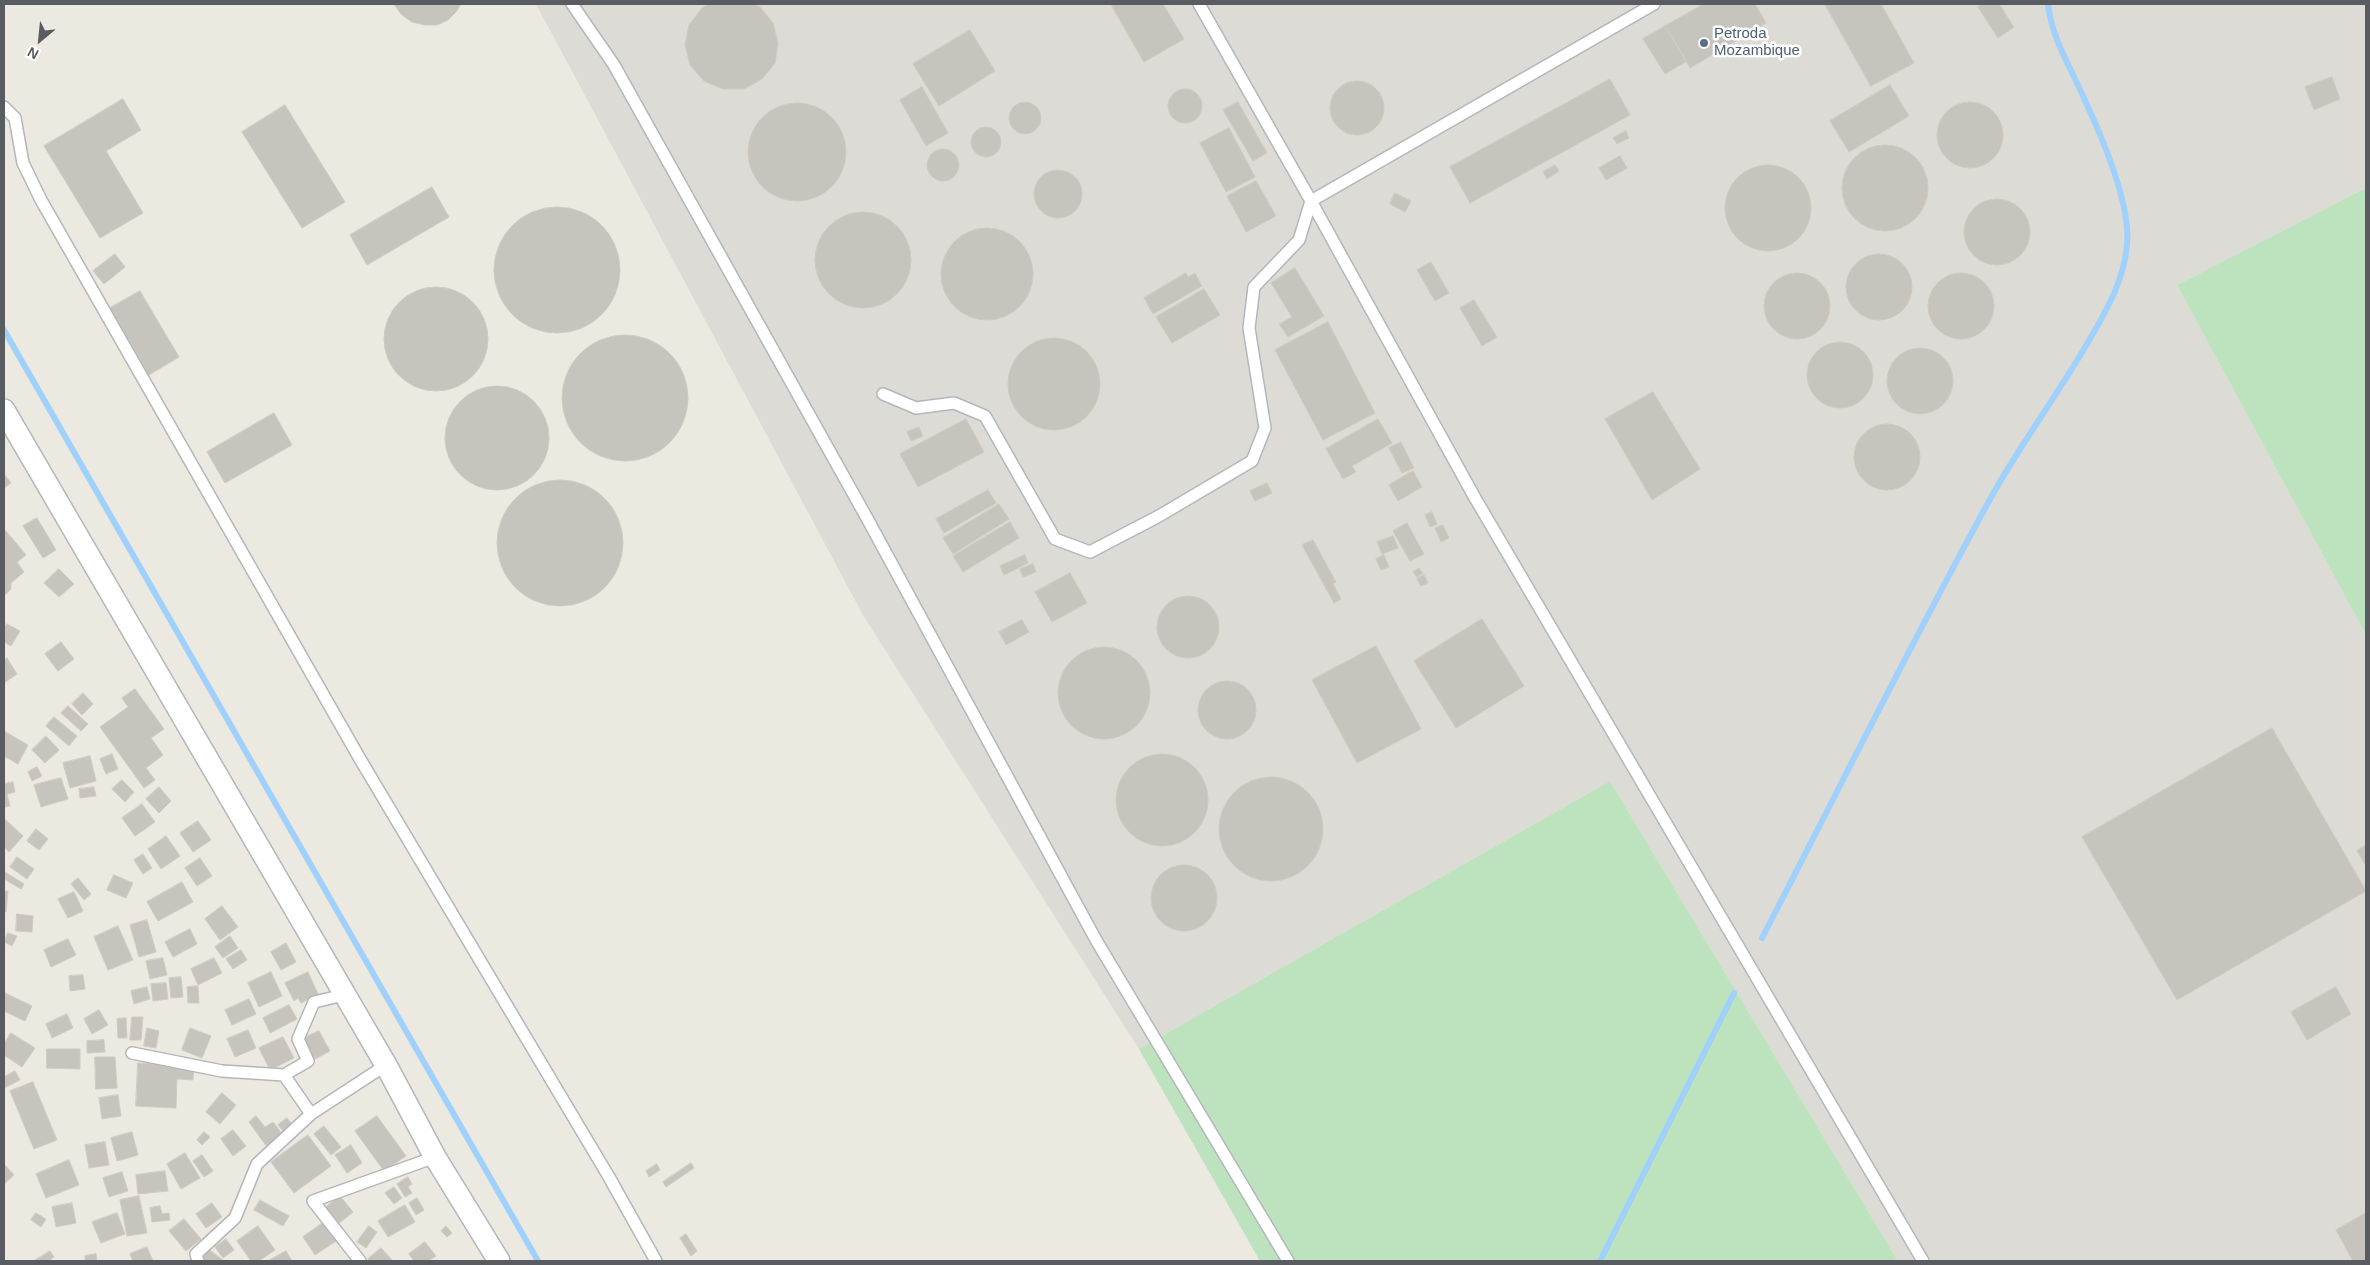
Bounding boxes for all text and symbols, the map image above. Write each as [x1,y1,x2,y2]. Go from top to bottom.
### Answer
north arrow [15,15,65,65]
place label: Petroda Mozambique [1714,25,1800,60]
marker: Petroda Mozambique [1698,37,1710,49]
text: N [25,44,41,63]

